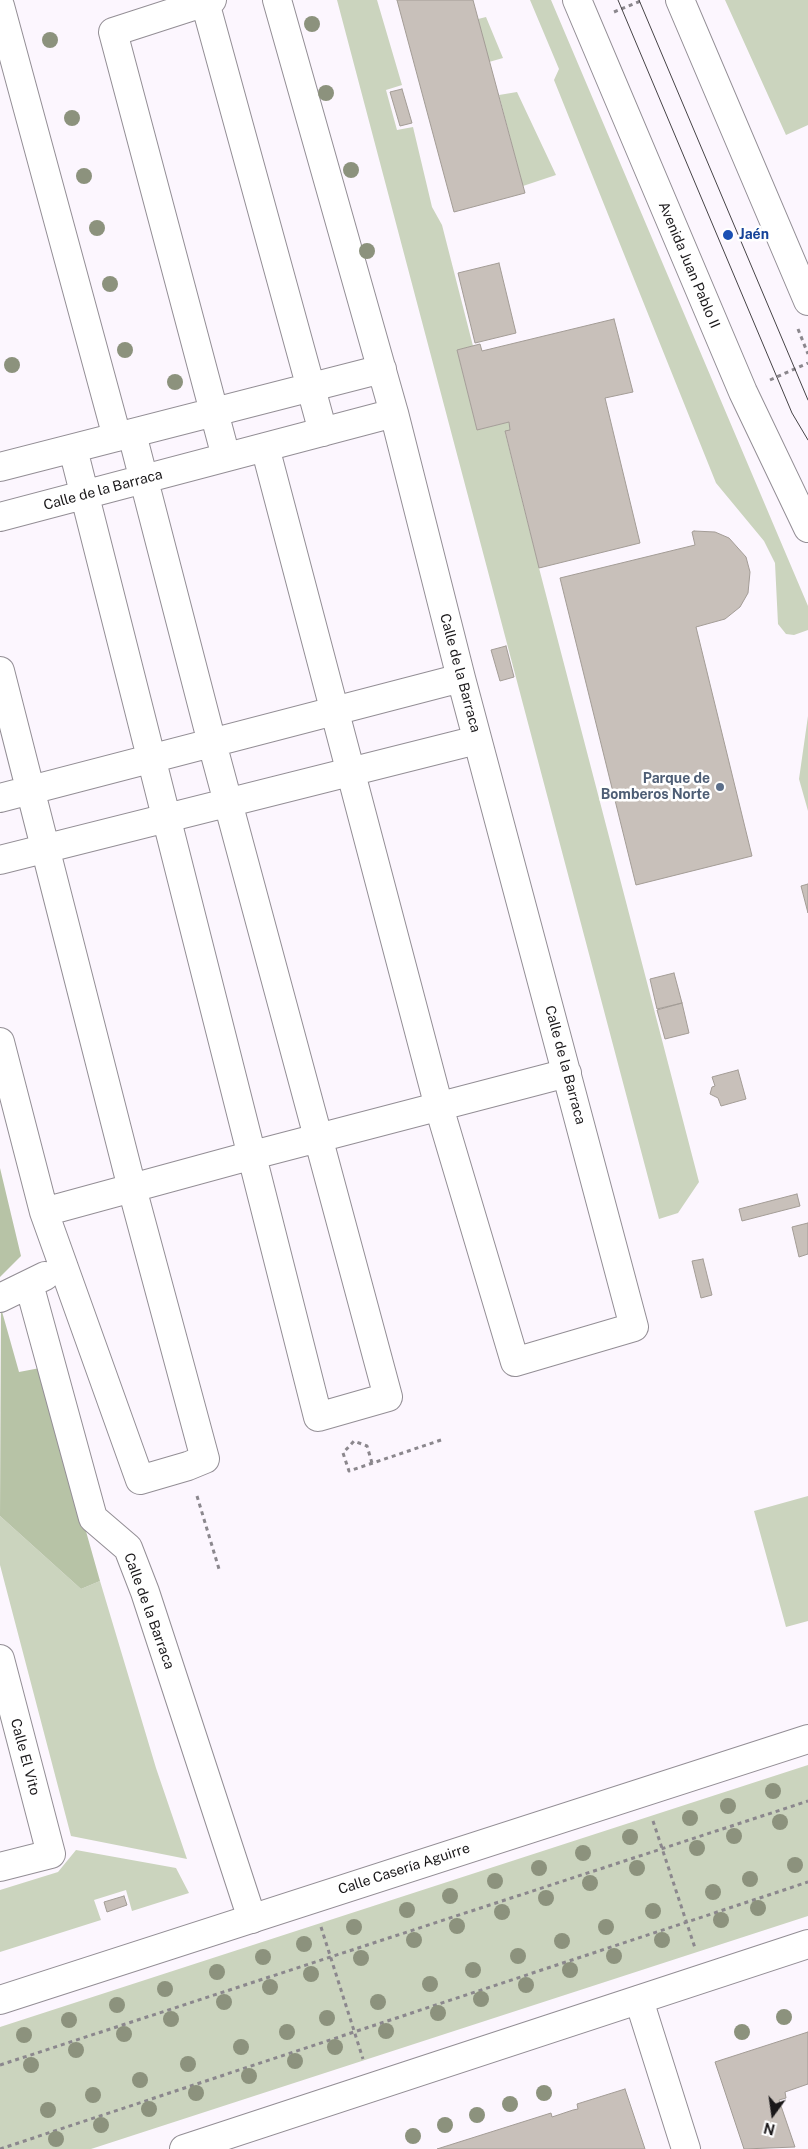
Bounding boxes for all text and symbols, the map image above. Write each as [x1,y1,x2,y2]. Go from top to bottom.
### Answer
street label: Avenida Juan Pablo II [655,199,723,331]
place label: Jaén [739,227,769,243]
marker: Jaén [721,228,735,242]
street label: Calle de la Barraca [42,466,164,514]
street label: Calle de la Barraca [436,612,484,734]
place label: Parque de Bomberos Norte [601,771,710,804]
marker: Parque de Bomberos Norte [714,781,726,793]
street label: Calle de la Barraca [541,1004,589,1126]
street label: Calle de la Barraca [120,1551,178,1671]
street label: Calle El Vito [7,1717,43,1797]
street label: Calle Casería Aguirre [336,1840,472,1898]
north arrow [748,2089,798,2139]
text: N [762,2119,777,2138]

